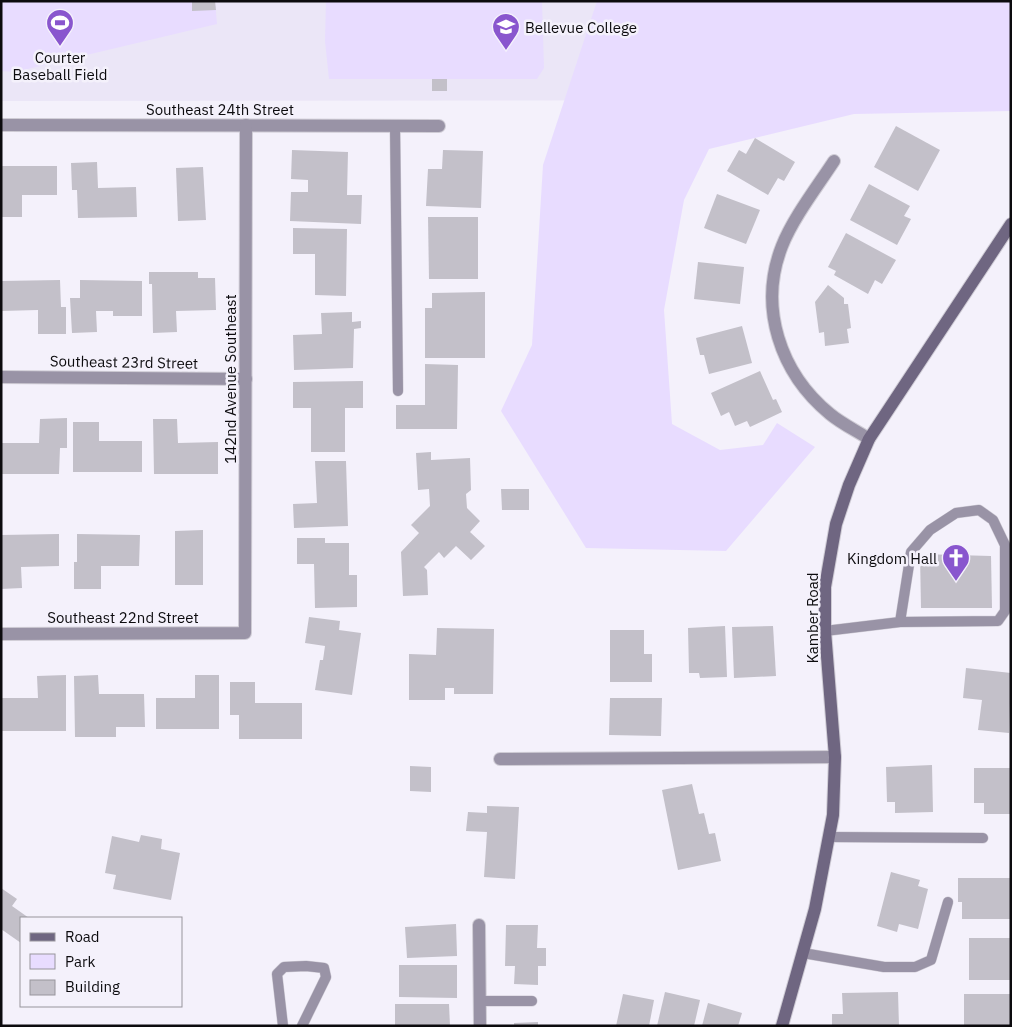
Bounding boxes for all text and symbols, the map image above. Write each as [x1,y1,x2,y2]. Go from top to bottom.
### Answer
sports icon: Courter Baseball Field [45,8,75,47]
school or university icon: Bellevue College [491,12,521,51]
place label: Bellevue College [525,18,637,37]
place label: Courter Baseball Field [13,48,107,84]
street label: Southeast 24th Street [146,100,294,119]
street label: 142nd Avenue Southeast [221,294,240,464]
street label: Southeast 23rd Street [50,351,198,373]
church icon: Kingdom Hall [941,543,971,582]
place label: Kingdom Hall [847,549,937,568]
street label: Kamber Road [803,573,822,663]
street label: Southeast 22nd Street [47,608,199,627]
legend [20,917,182,1007]
text: Road [65,927,100,946]
text: Park [65,952,95,971]
text: Building [65,977,120,996]

